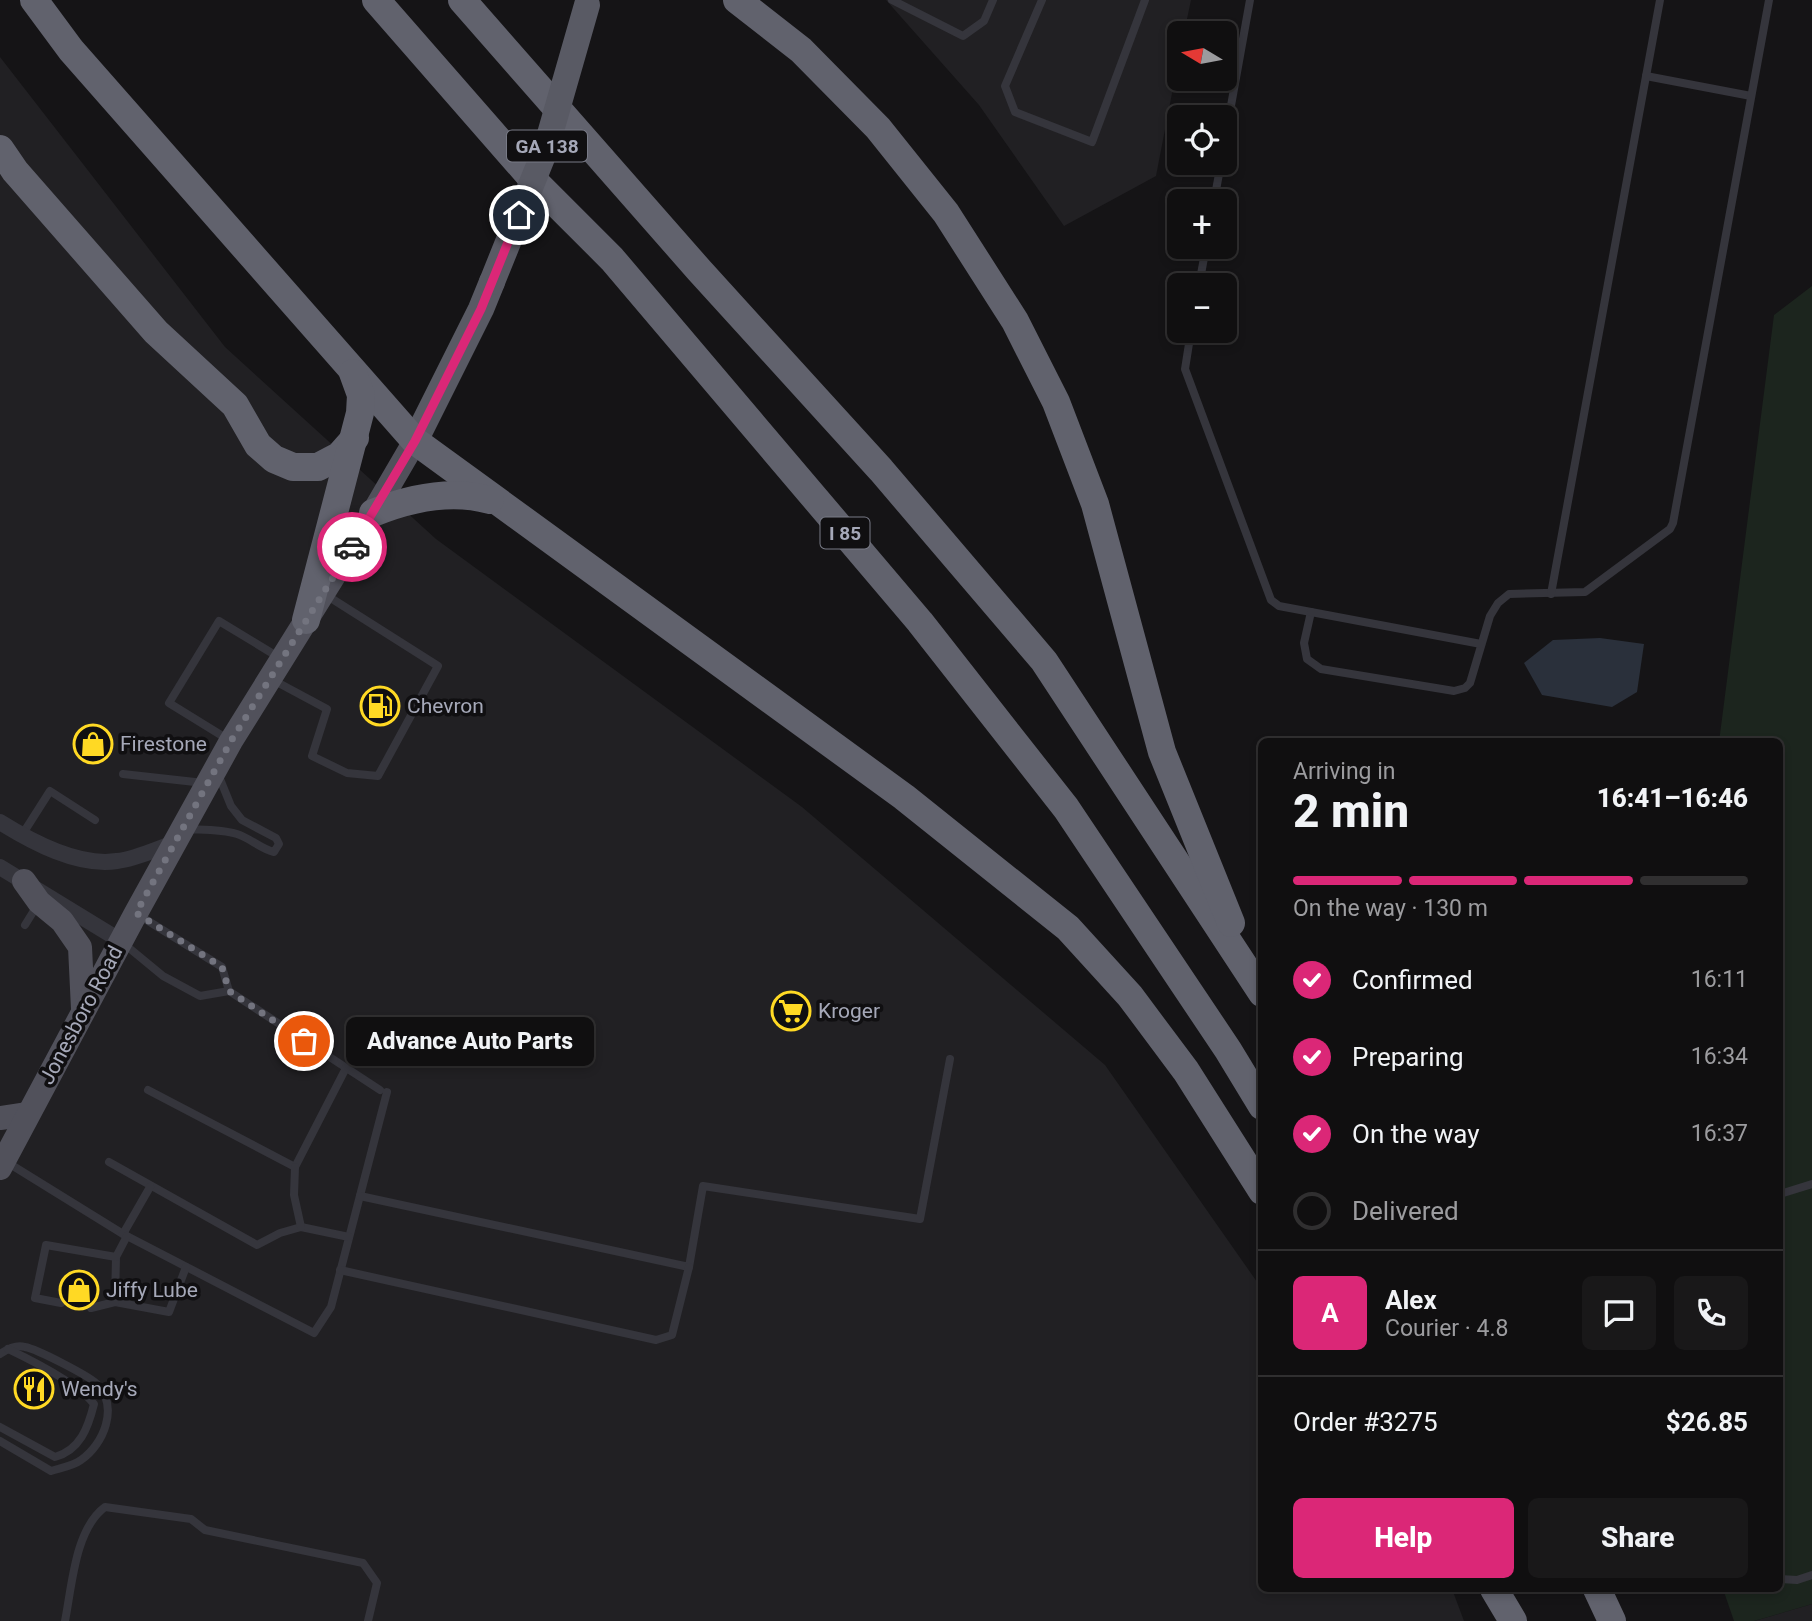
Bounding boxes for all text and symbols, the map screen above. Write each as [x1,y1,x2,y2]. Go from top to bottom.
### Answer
north arrow [1167,21,1237,91]
map controls [1167,21,1237,343]
button: locate [1167,105,1237,175]
road number: GA 138 [507,130,587,162]
pin [489,185,549,245]
button: + [1167,189,1237,259]
icon: home [500,196,538,234]
button: − [1167,273,1237,343]
courier [317,512,387,582]
road number: I 85 [820,518,870,548]
icon: car [333,528,371,566]
fuel station icon: Chevron [359,685,401,727]
place label: Chevron [407,694,484,718]
shop icon: Firestone [72,723,114,765]
place label: Firestone [120,732,207,756]
text: Arriving in [1293,758,1396,785]
text: 16:41–16:46 [1597,783,1748,813]
text: 2 min [1293,784,1409,838]
text: On the way · 130 m [1293,895,1488,922]
street label: Jonesboro Road [34,942,128,1088]
icon: check [1293,961,1331,999]
text: Confirmed [1352,965,1473,995]
text: 16:11 [1691,966,1748,993]
supermarket icon: Kroger [770,990,812,1032]
place label: Kroger [818,999,880,1023]
pin [274,1011,334,1071]
callout: Advance Auto Parts [346,1016,594,1066]
icon: bag [285,1022,323,1060]
text: Advance Auto Parts [367,1028,573,1055]
icon: check [1293,1038,1331,1076]
text: Preparing [1352,1042,1464,1072]
text: 16:34 [1691,1043,1748,1070]
icon: check [1293,1115,1331,1153]
text: On the way [1352,1119,1480,1149]
text: 16:37 [1691,1120,1748,1147]
text: Delivered [1352,1196,1459,1226]
shop icon: Jiffy Lube [58,1269,100,1311]
button: chat [1582,1276,1656,1350]
button: phone [1674,1276,1748,1350]
place label: Jiffy Lube [106,1278,198,1302]
text: Alex [1385,1285,1437,1315]
text: A [1321,1298,1339,1328]
text: Courier · 4.8 [1385,1315,1508,1342]
restaurant icon: Wendy's [13,1368,55,1410]
place label: Wendy's [61,1377,138,1401]
text: Order #3275 [1293,1407,1438,1437]
text: $26.85 [1666,1407,1748,1437]
button: Help [1293,1498,1514,1578]
button: Share [1528,1498,1748,1578]

